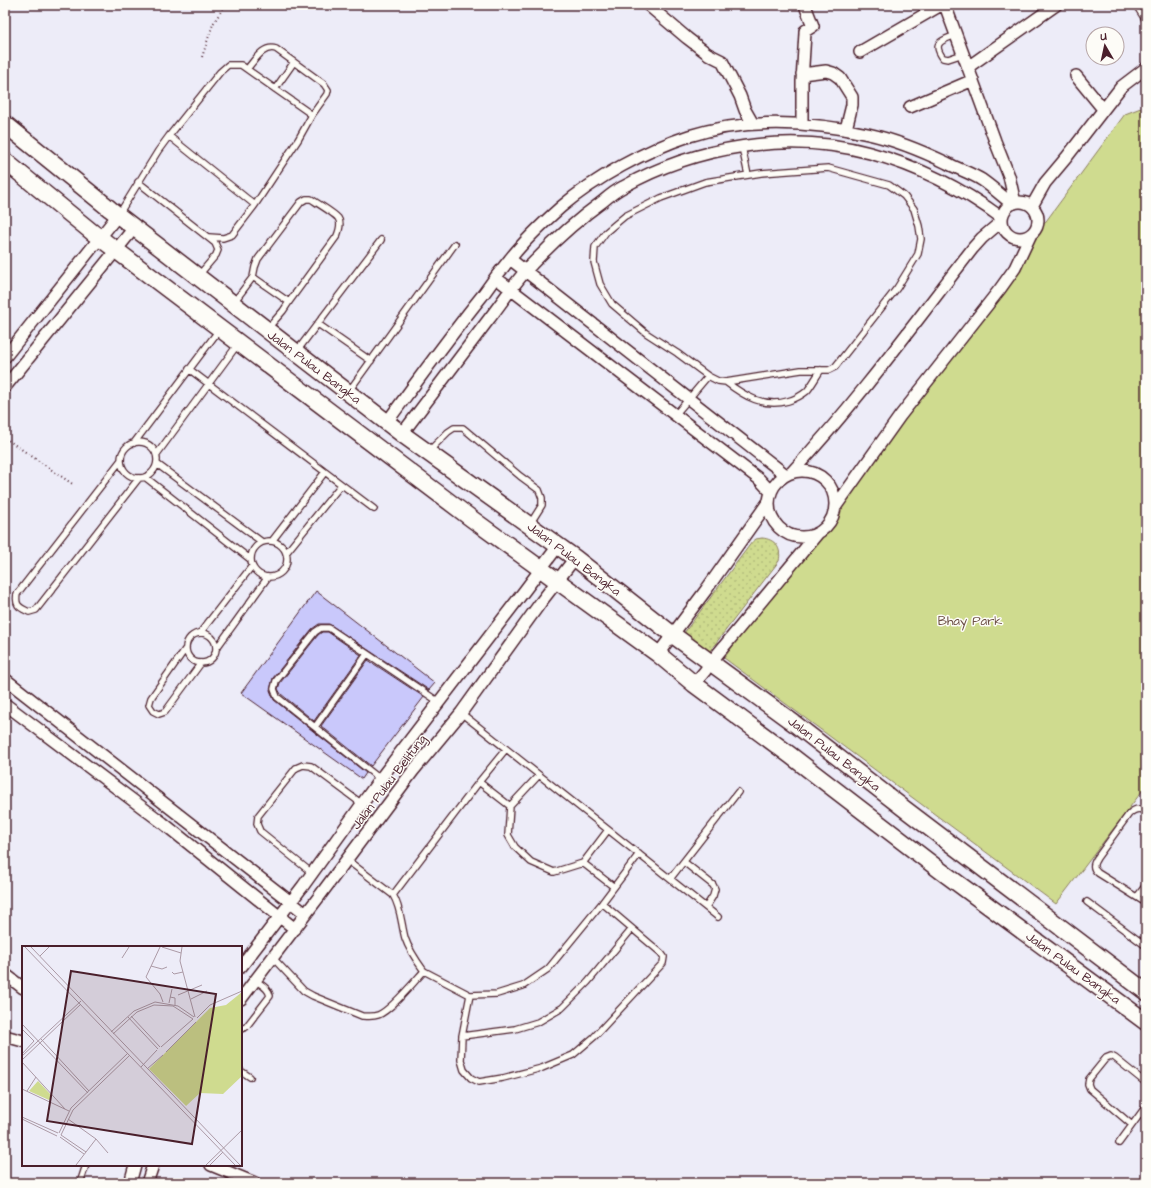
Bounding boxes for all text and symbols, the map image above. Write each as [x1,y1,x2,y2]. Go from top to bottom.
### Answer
north arrow [1085,26,1125,66]
text: U [1098,29,1108,45]
street label: Jalan Pulau Bangka [263,326,365,409]
street label: Jalan Pulau Bangka [523,518,625,601]
park label: Bhay Park [938,612,1002,631]
street label: Jalan Pulau Bangka [783,712,884,797]
street label: Jalan Pulau Belitung [347,731,432,834]
street label: Jalan Pulau Bangka [1021,928,1124,1009]
inset map [22,946,242,1166]

